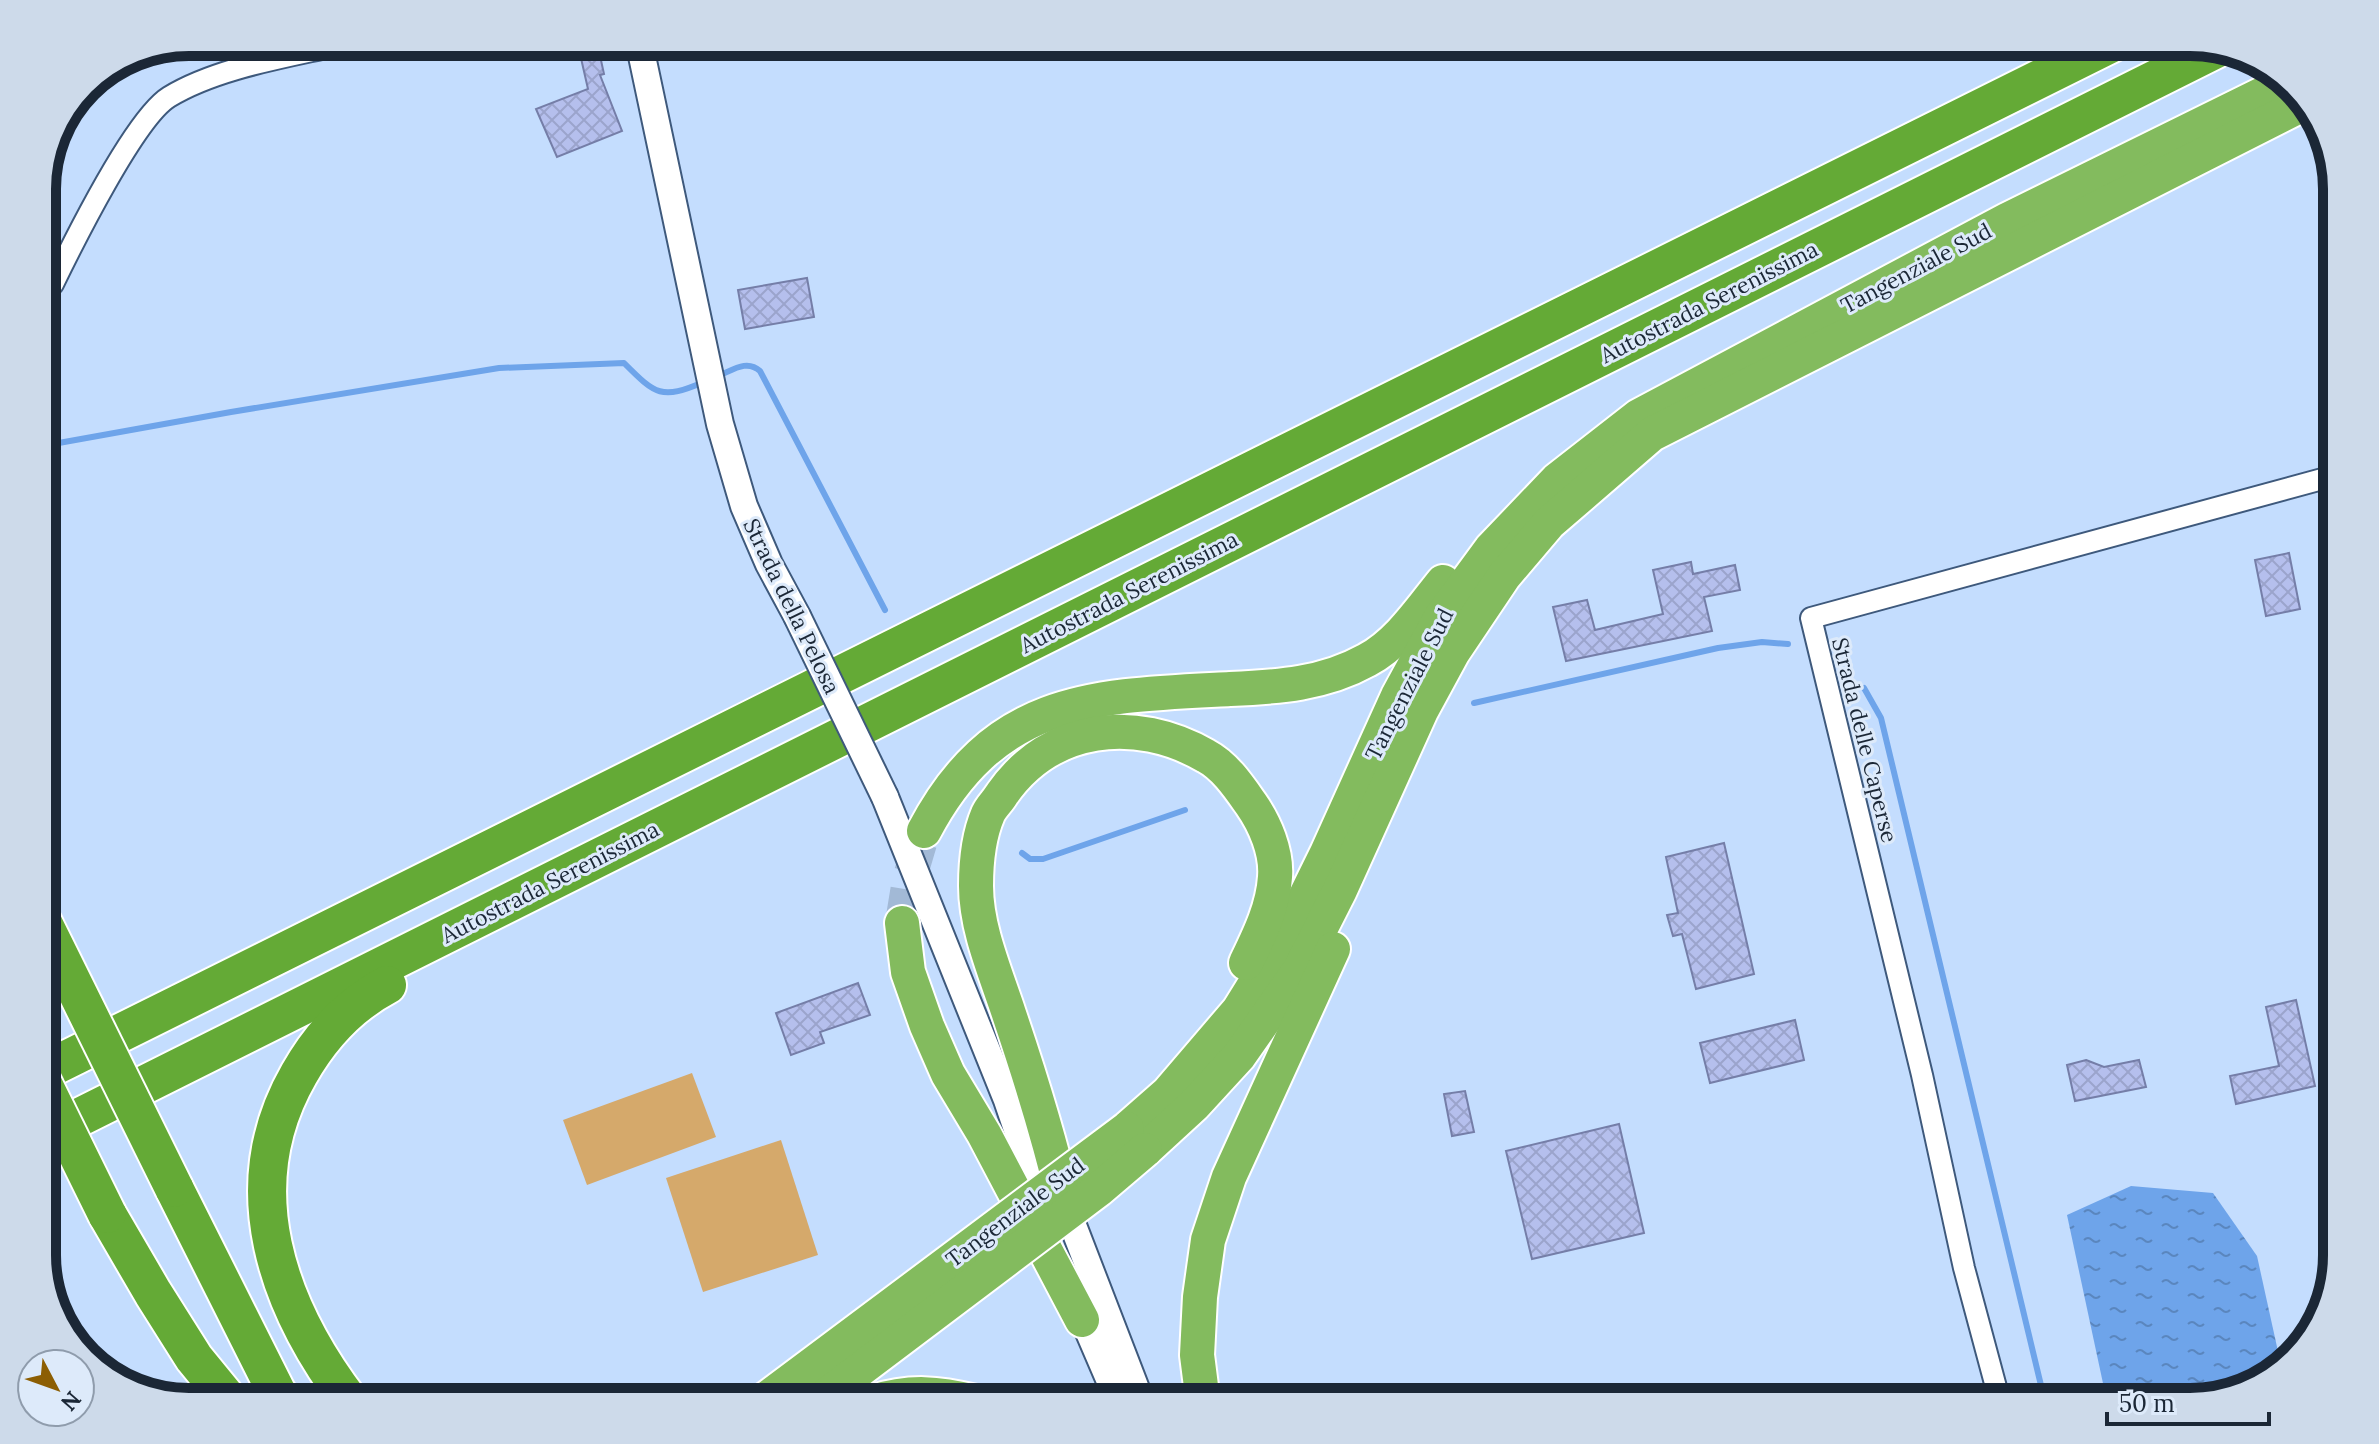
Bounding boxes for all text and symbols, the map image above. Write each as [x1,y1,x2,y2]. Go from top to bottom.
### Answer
street label: Tangenziale Sud [1836,217,1996,319]
street label: Autostrada Serenissima [1594,235,1823,370]
street label: Strada della Pelosa [737,514,847,698]
street label: Autostrada Serenissima [1014,525,1243,660]
street label: Tangenziale Sud [1359,603,1459,765]
street label: Strada delle Caperse [1826,635,1904,845]
street label: Autostrada Serenissima [435,815,664,950]
street label: Tangenziale Sud [940,1151,1090,1273]
north arrow [16,1348,96,1428]
scale bar [2107,1376,2269,1426]
text: N [55,1386,87,1417]
text: 50 m [2119,1388,2175,1419]

